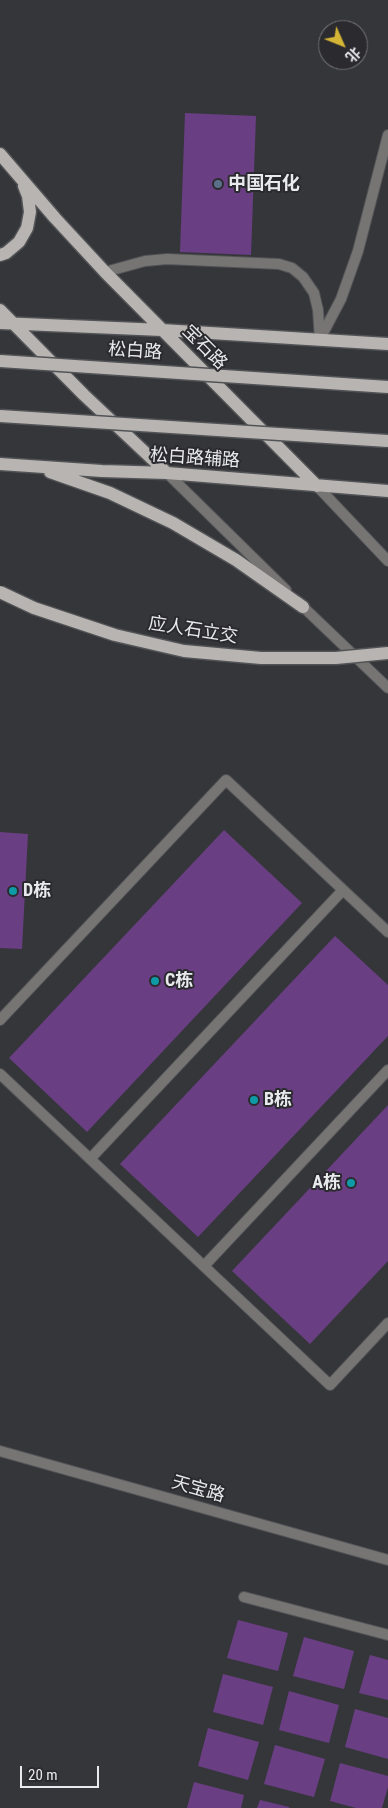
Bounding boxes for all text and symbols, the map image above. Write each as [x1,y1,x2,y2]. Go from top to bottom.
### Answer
north arrow [318,20,368,70]
text: 北 [342,44,364,65]
place label: 中国石化 [228,173,300,195]
marker: 中国石化 [212,178,224,190]
street label: 宝石路 [177,321,231,375]
street label: 松白路 [107,339,163,365]
street label: 松白路辅路 [149,445,241,473]
street label: 应人石立交 [147,613,239,649]
place label: D栋 [23,880,51,902]
marker: D栋 [7,885,19,897]
place label: C栋 [165,970,193,992]
marker: C栋 [149,975,161,987]
place label: B栋 [264,1089,292,1111]
marker: B栋 [248,1094,260,1106]
place label: A栋 [312,1172,341,1194]
marker: A栋 [345,1177,357,1189]
street label: 天宝路 [169,1472,227,1508]
scale bar [22,1756,101,1788]
text: 20 m [28,1766,58,1784]

